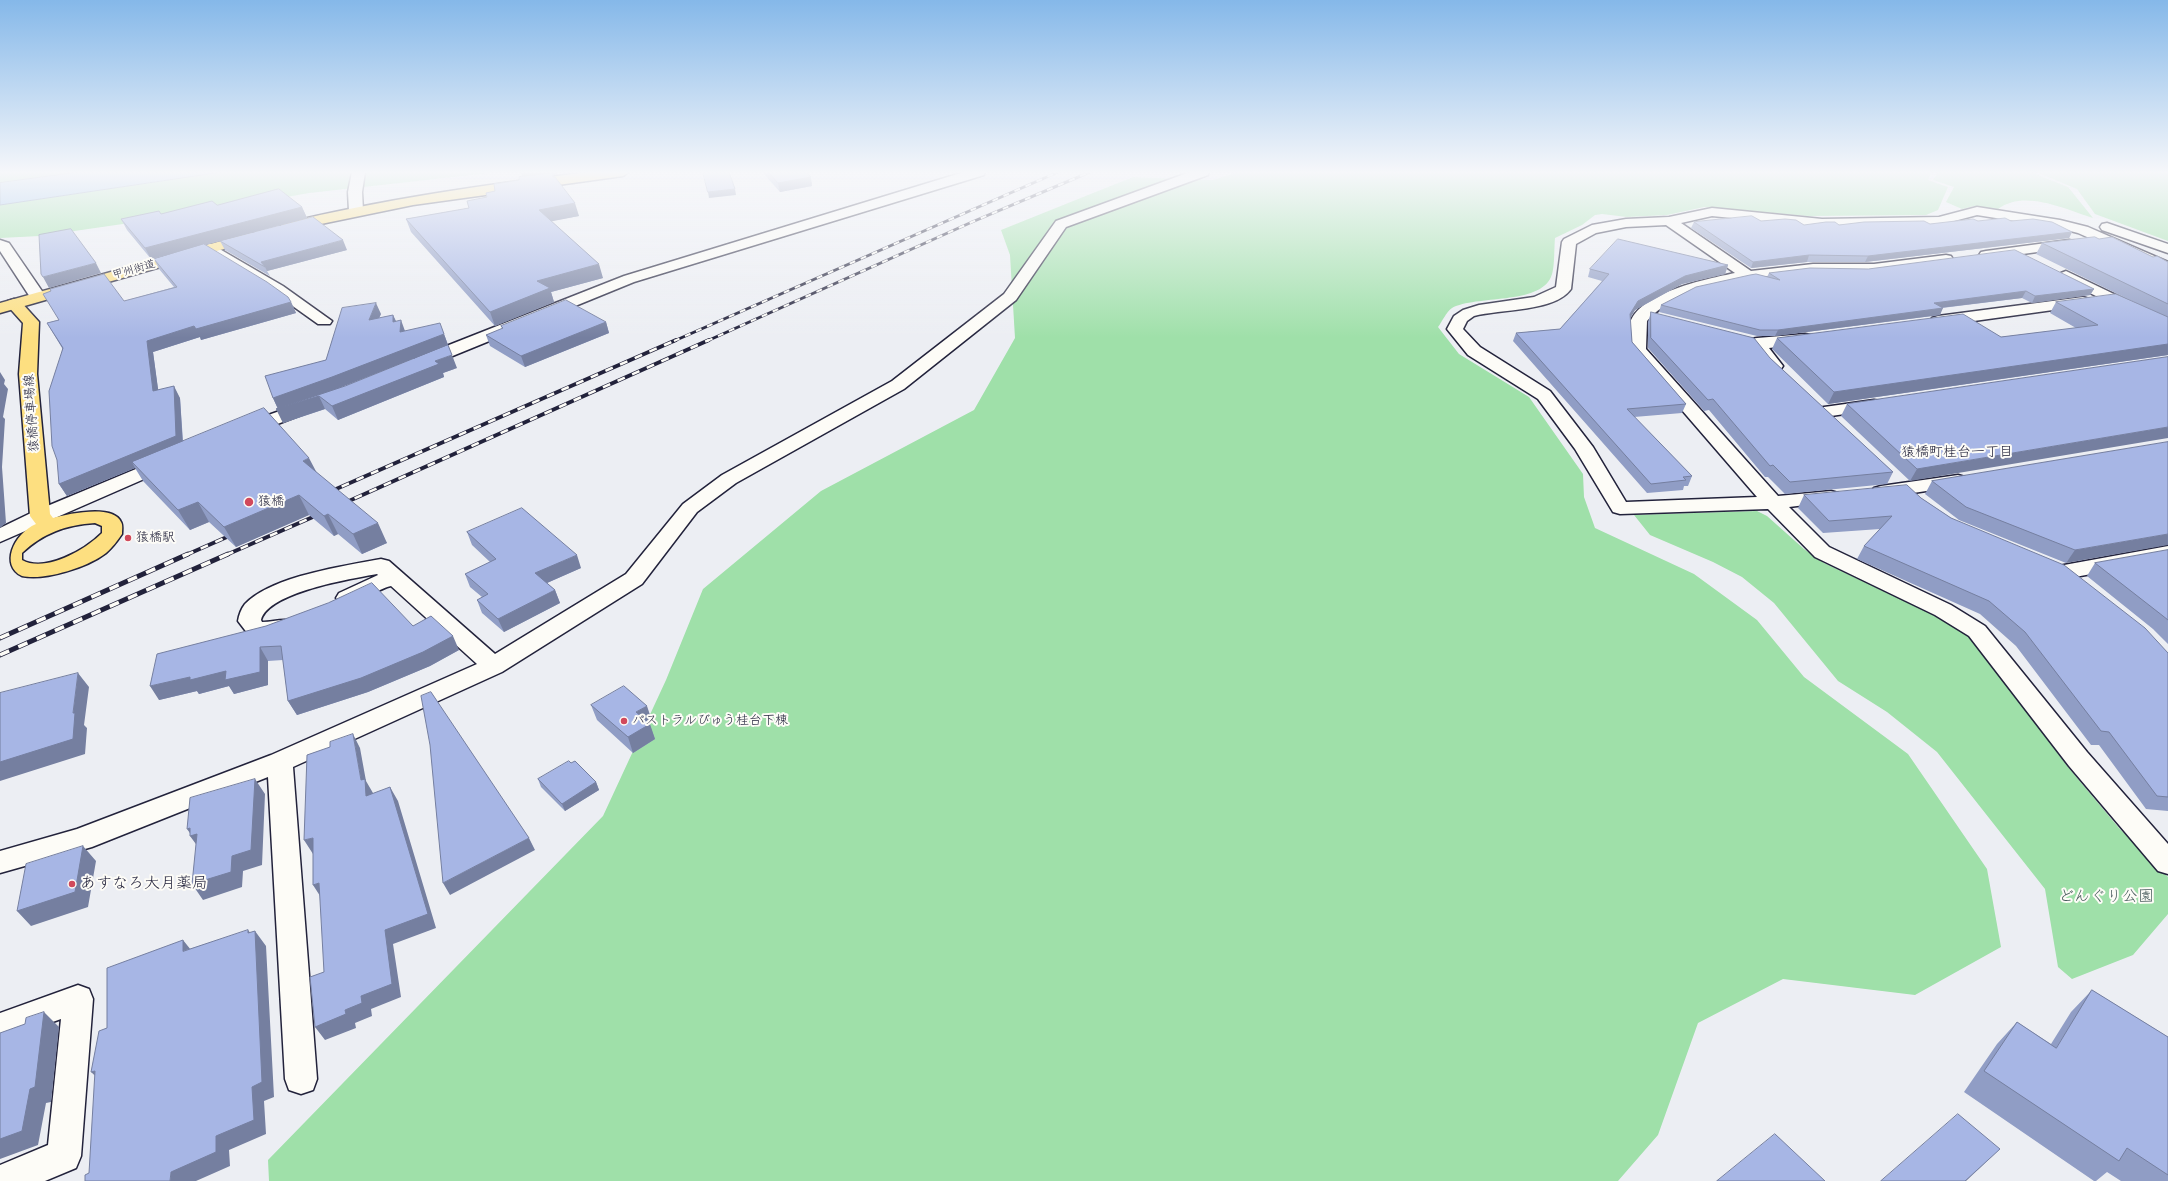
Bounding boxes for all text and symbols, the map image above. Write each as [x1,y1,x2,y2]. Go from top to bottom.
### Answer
street label: 甲州街道 [111,258,157,282]
street label: 猿橋停車場線 [21,374,43,452]
district label: 猿橋町桂台一丁目 [1901,444,2013,460]
place label: 猿橋 [258,494,284,510]
marker: 猿橋 [243,496,255,508]
place label: 猿橋駅 [136,530,175,546]
marker: 猿橋駅 [123,533,133,543]
place label: パストラルびゅう桂台下棟 [632,713,788,729]
marker: パストラルびゅう桂台下棟 [619,716,629,726]
place label: あすなろ大月薬局 [80,874,208,894]
marker: あすなろ大月薬局 [67,879,77,889]
park label: どんぐり公園 [2058,887,2154,907]

